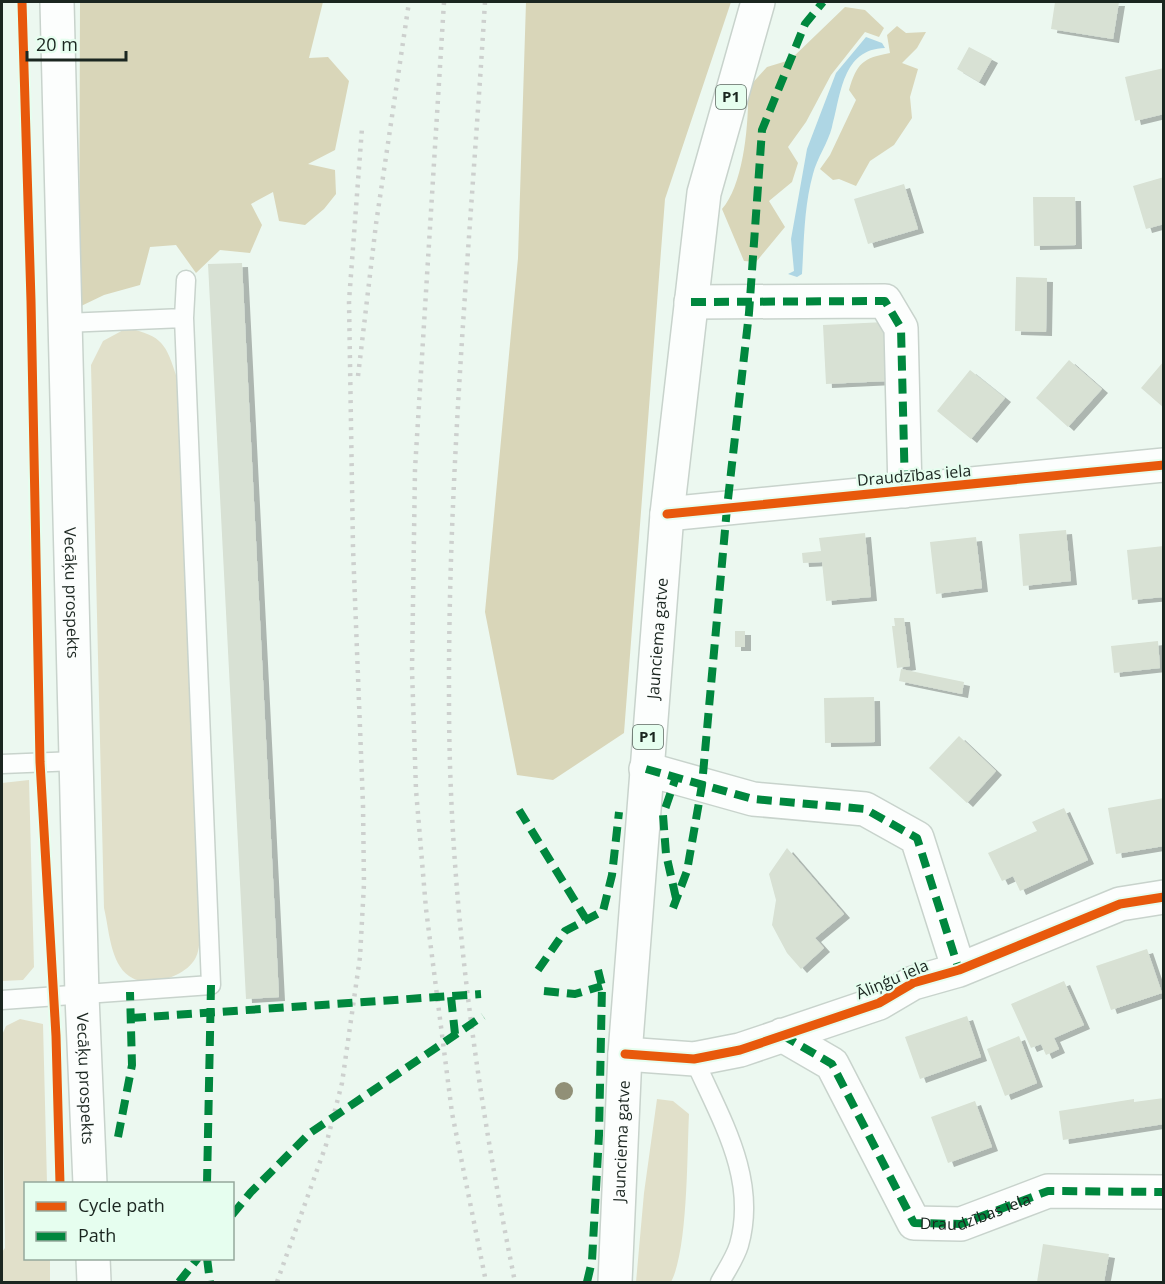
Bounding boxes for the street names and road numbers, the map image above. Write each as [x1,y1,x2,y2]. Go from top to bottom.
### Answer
road number: P1 [716,85,746,109]
street label: Draudzības iela [856,459,972,491]
street label: Vecāķu prospekts [59,527,85,659]
street label: Jaunciema gatve [641,577,673,702]
road number: P1 [633,725,663,749]
street label: Āliņģu iela [852,954,932,1004]
street label: Vecāķu prospekts [72,1012,99,1145]
street label: Jaunciema gatve [607,1080,635,1204]
street label: Draudzības iela [920,1188,1034,1236]

